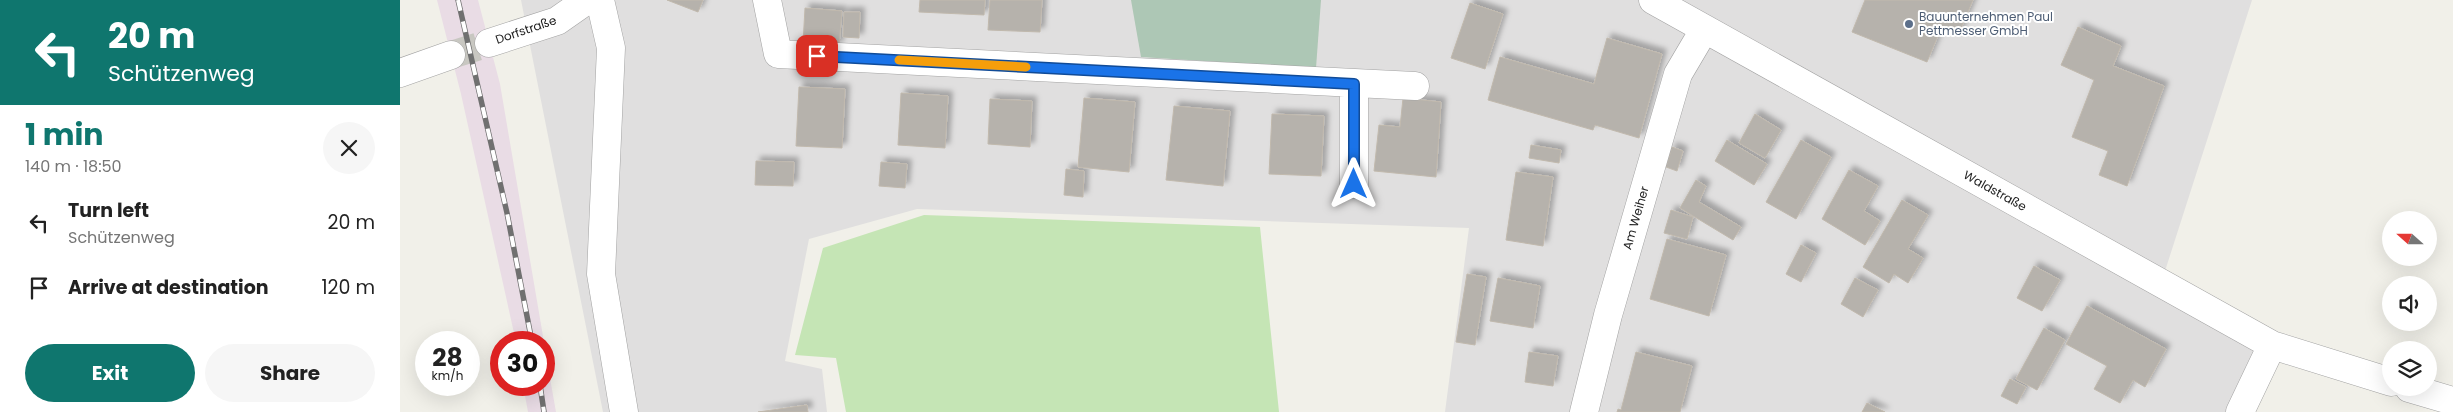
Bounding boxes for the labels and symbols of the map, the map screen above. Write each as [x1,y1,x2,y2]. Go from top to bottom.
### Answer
place label: Bauunternehmen Paul Pettmesser GmbH [1919,8,2053,39]
street label: Dorfstraße [493,11,559,48]
marker: Bauunternehmen Paul Pettmesser GmbH [1903,18,1915,30]
pin [796,35,838,77]
position arrow [1327,157,1379,209]
street label: Waldstraße [1961,166,2030,215]
street label: Am Weiher [1618,184,1653,252]
north arrow [2382,211,2438,266]
speed limit sign: 30 [490,331,555,396]

